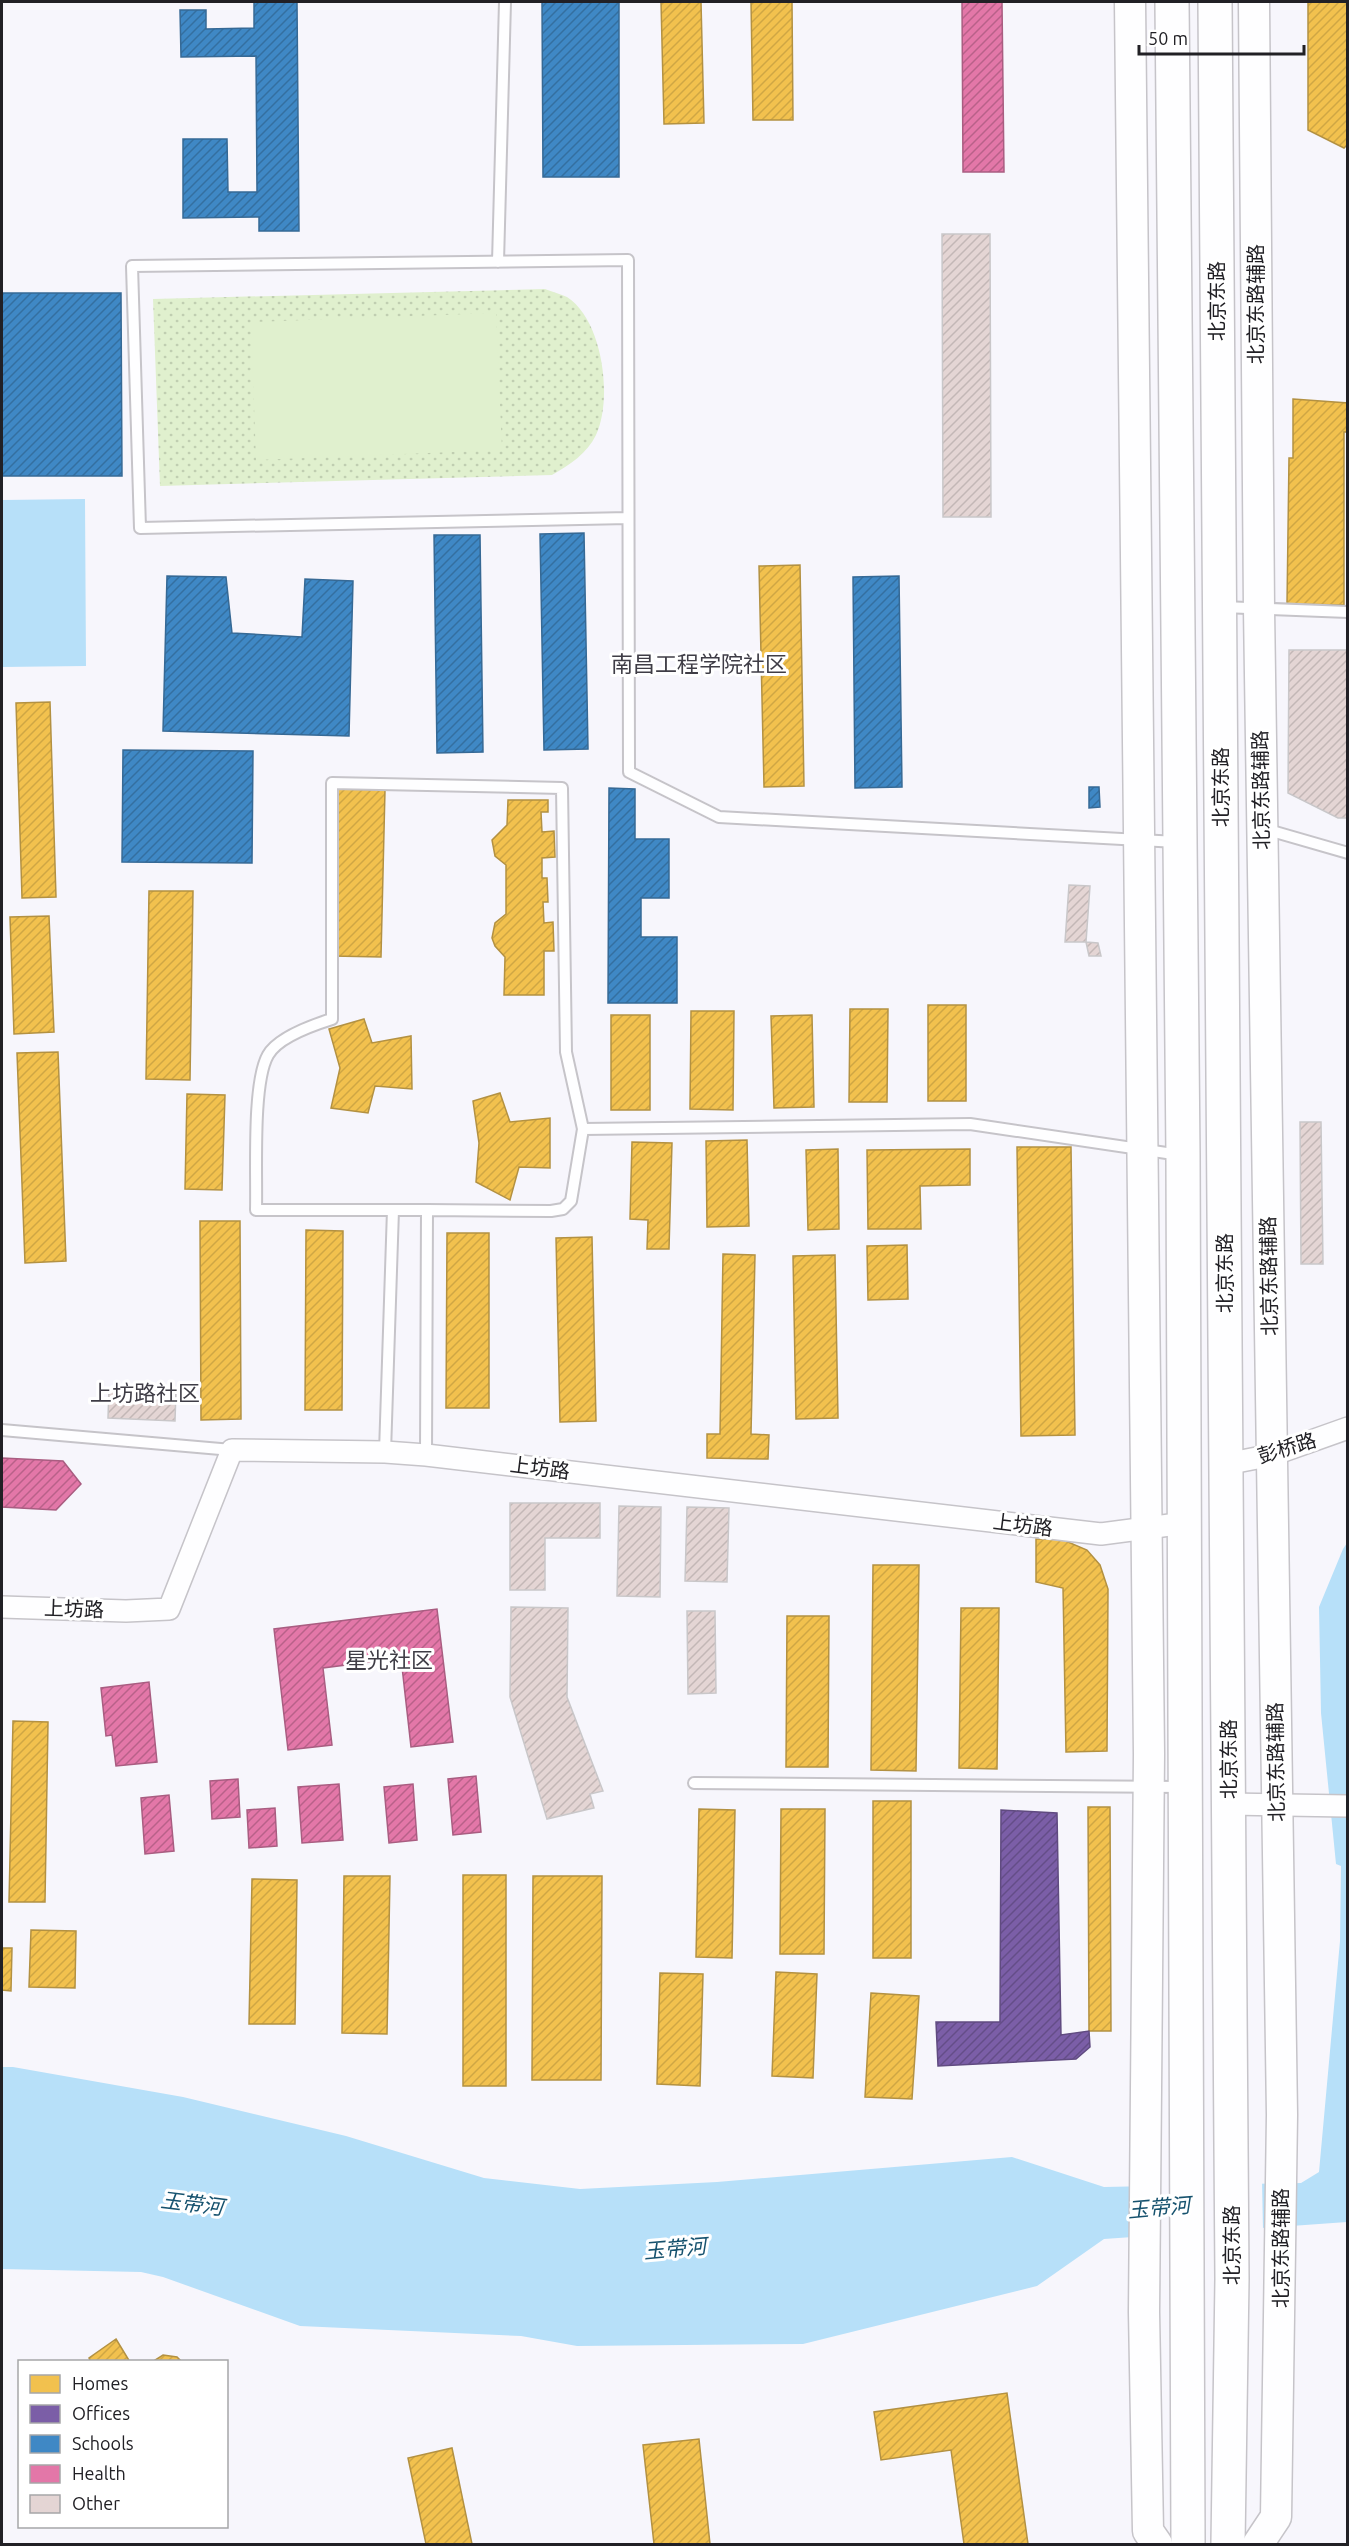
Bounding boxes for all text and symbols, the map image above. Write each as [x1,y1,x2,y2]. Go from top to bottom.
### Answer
scale bar [1139,18,1304,56]
text: 50 m [1148,28,1188,48]
street label: 北京东路辅路 [1244,244,1267,364]
street label: 北京东路 [1205,261,1228,341]
district label: 南昌工程学院社区 [611,651,787,676]
street label: 北京东路辅路 [1248,730,1273,850]
street label: 北京东路 [1209,747,1232,827]
street label: 北京东路辅路 [1256,1216,1281,1336]
street label: 北京东路 [1213,1233,1236,1313]
district label: 上坊路社区 [90,1380,200,1405]
street label: 彭桥路 [1255,1428,1319,1467]
street label: 上坊路 [509,1452,571,1483]
street label: 上坊路 [992,1509,1054,1540]
street label: 上坊路 [44,1596,104,1621]
district label: 星光社区 [345,1647,433,1672]
street label: 北京东路辅路 [1263,1702,1288,1822]
street label: 北京东路 [1217,1719,1240,1799]
water label: 玉带河 [159,2187,229,2219]
street label: 北京东路辅路 [1269,2188,1292,2308]
water label: 玉带河 [1126,2192,1195,2222]
street label: 北京东路 [1220,2205,1243,2285]
water label: 玉带河 [642,2233,711,2263]
legend [18,2360,228,2528]
text: Homes [72,2373,129,2393]
text: Offices [72,2403,130,2423]
text: Schools [72,2433,134,2453]
text: Health [72,2463,126,2483]
text: Other [72,2493,120,2513]

